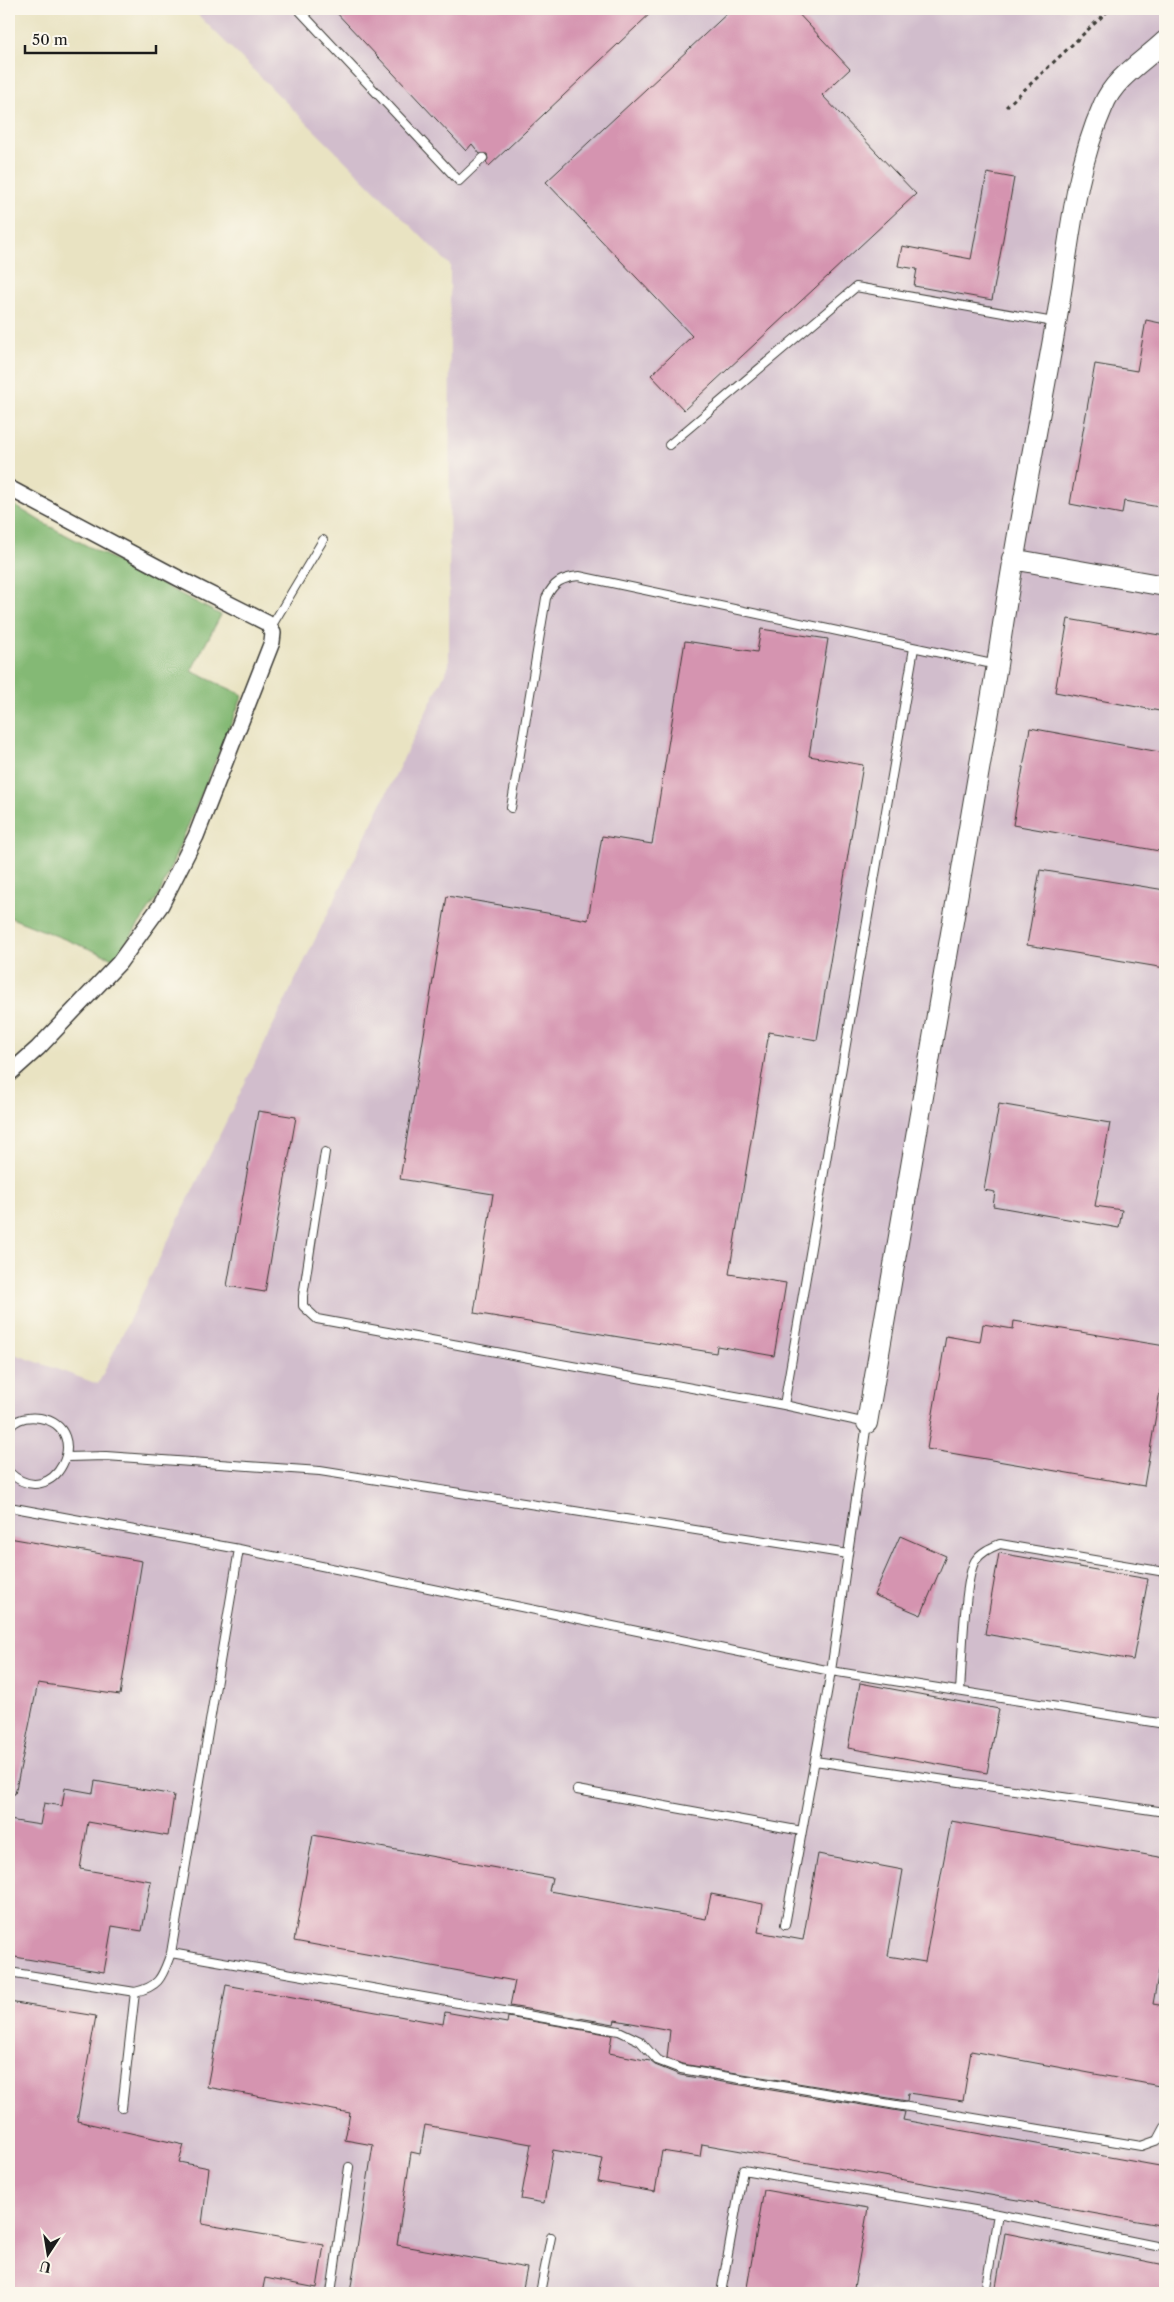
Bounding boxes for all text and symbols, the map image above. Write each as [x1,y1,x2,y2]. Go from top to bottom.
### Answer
scale bar [25,22,156,54]
text: 50 m [32,30,68,49]
north arrow [22,2230,72,2280]
text: U [37,2257,53,2277]

